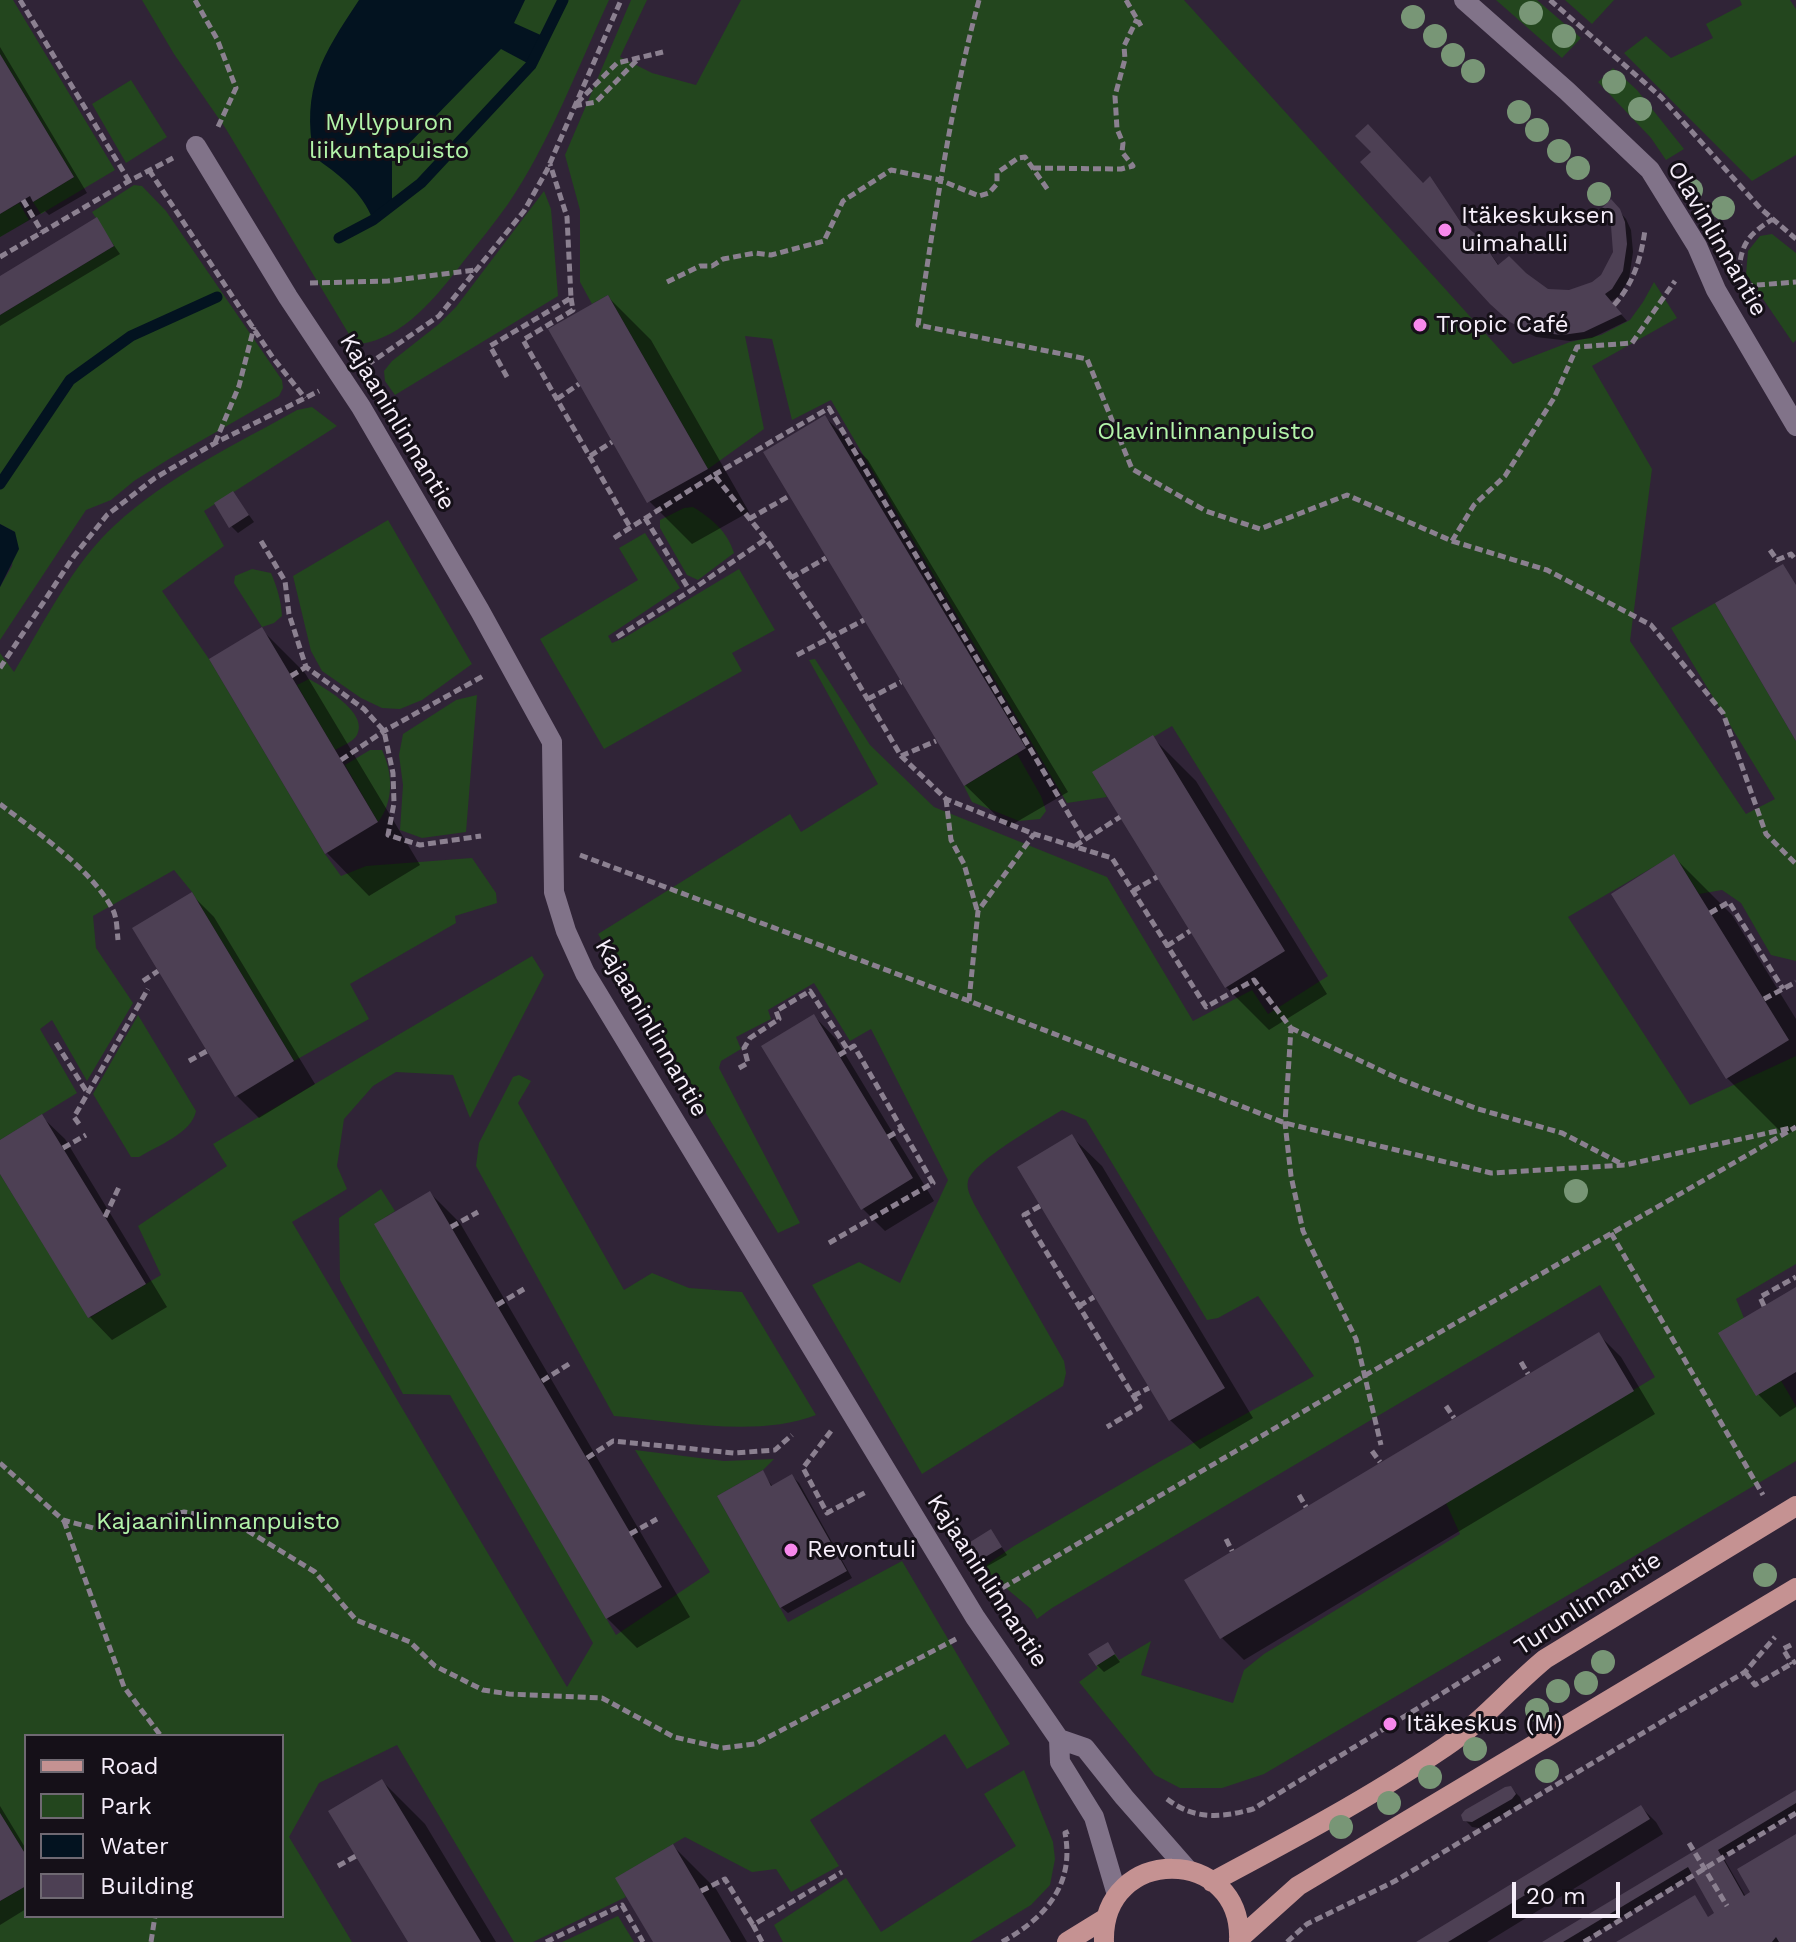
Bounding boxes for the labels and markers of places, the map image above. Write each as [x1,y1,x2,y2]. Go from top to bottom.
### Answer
place label: Itäkeskuksen uimahalli [1461,202,1615,258]
marker: Itäkeskuksen uimahalli [1436,221,1454,239]
place label: Tropic Café [1436,311,1569,339]
marker: Tropic Café [1411,316,1429,334]
place label: Revontuli [807,1536,916,1564]
marker: Revontuli [782,1541,800,1559]
place label: Itäkeskus (M) [1406,1710,1562,1738]
marker: Itäkeskus (M) [1381,1715,1399,1733]

